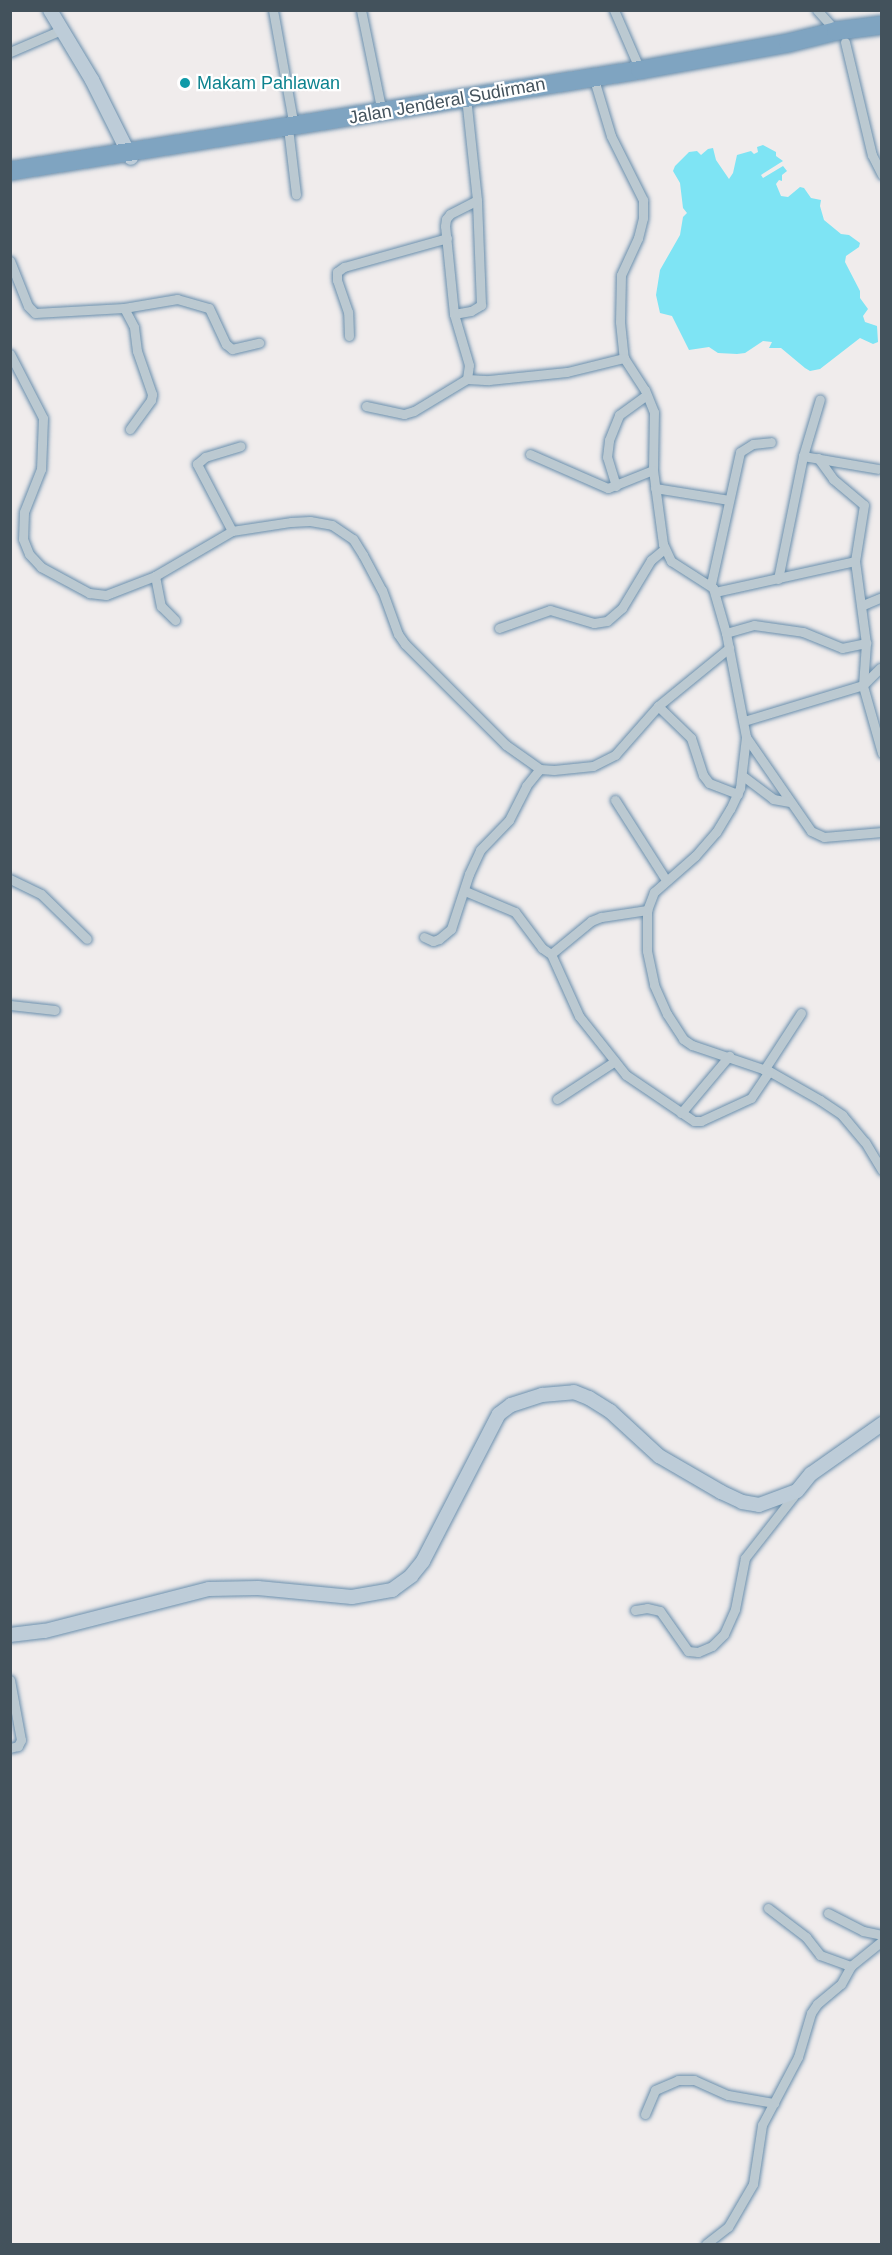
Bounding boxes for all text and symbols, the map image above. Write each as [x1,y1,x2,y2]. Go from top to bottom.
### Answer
place label: Makam Pahlawan [197,72,340,94]
street label: Jalan Jenderal Sudirman [347,73,547,129]
marker: Makam Pahlawan [178,76,192,90]

